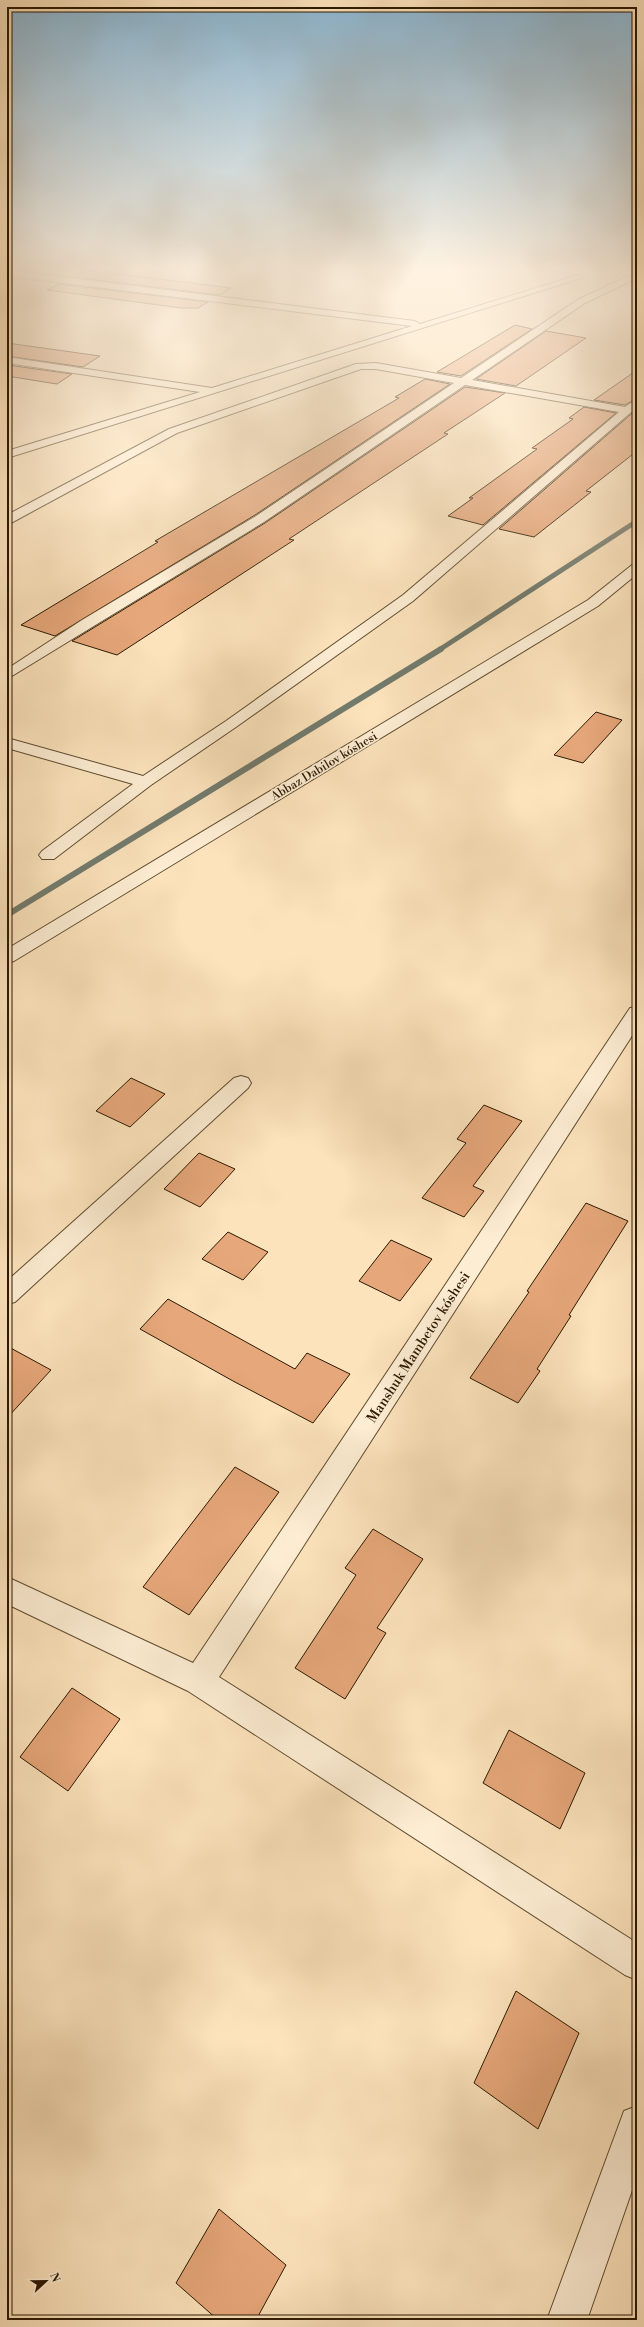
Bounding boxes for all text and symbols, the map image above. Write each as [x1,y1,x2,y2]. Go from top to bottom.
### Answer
street label: Abbaz Dabilov kóshesi [268,729,380,805]
street label: Manshuk Mambetov kóshesi [363,1268,475,1427]
north arrow [26,2261,66,2301]
text: N [46,2271,63,2285]

